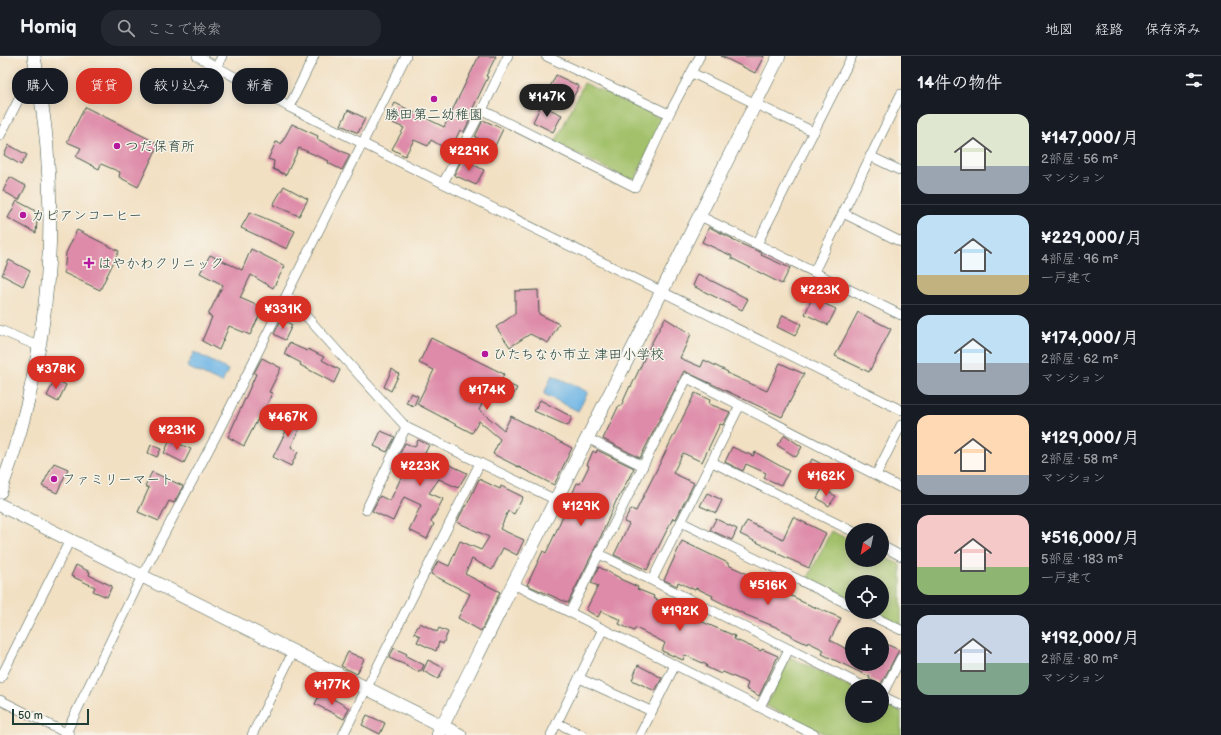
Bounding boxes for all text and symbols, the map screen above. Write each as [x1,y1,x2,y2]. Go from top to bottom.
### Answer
search box [101,10,381,46]
text: Homiq [20,16,77,39]
icon: search [115,17,137,39]
text: ここで検索 [147,20,222,39]
text: 地図 [1045,21,1073,38]
text: 経路 [1095,21,1123,38]
text: 保存済み [1145,21,1201,38]
chip: 購入 [12,68,68,104]
chip: 賃貸 [76,68,132,104]
chip: 絞り込み [140,68,224,104]
chip: 新着 [232,68,288,104]
icon: filters [1183,69,1205,91]
text: 14件の物件 [917,73,1002,93]
pin: ¥147K [519,84,575,118]
text: ¥147K [528,89,566,105]
marker: 勝田第二幼稚園 [429,94,439,104]
place label: 勝田第二幼稚園 [385,106,483,123]
text: ¥147,000/月 [1041,128,1139,148]
icon: home [949,130,997,178]
place label: つだ保育所 [125,138,195,155]
pin: ¥229K [441,138,497,172]
marker: つだ保育所 [112,141,122,151]
text: ¥229K [449,143,489,159]
text: 2部屋 · 56 m² [1041,151,1118,167]
text: マンション [1041,170,1105,186]
place label: カピアンコーヒー [31,207,142,224]
marker: カピアンコーヒー [18,210,28,220]
text: ¥229,000/月 [1041,228,1142,248]
icon: home [949,231,997,279]
text: 4部屋 · 96 m² [1041,251,1119,267]
place label: はやかわクリニック [98,255,224,272]
marker: はやかわクリニック [83,257,95,269]
text: 一戸建て [1041,270,1093,286]
pin: ¥223K [792,277,848,311]
text: ¥223K [800,282,840,298]
pin: ¥331K [255,296,311,330]
text: ¥331K [264,301,302,317]
text: ¥174,000/月 [1041,328,1139,348]
icon: home [949,331,997,379]
place label: ひたちなか市立 津田小学校 [493,346,664,363]
marker: ひたちなか市立 津田小学校 [480,349,490,359]
text: 2部屋 · 62 m² [1041,351,1119,367]
pin: ¥378K [28,356,84,390]
text: ¥378K [36,361,76,377]
text: マンション [1041,370,1105,386]
pin: ¥174K [459,377,515,411]
text: ¥174K [468,382,506,398]
pin: ¥467K [260,404,316,438]
text: ¥467K [268,409,308,425]
pin: ¥231K [149,417,205,451]
text: ¥231K [158,422,196,438]
text: ¥129,000/月 [1041,428,1139,448]
icon: home [949,431,997,479]
text: 2部屋 · 58 m² [1041,451,1118,467]
pin: ¥223K [392,453,448,487]
text: ¥223K [400,458,440,474]
pin: ¥162K [798,463,854,497]
text: ¥162K [807,468,845,484]
text: マンション [1041,470,1105,486]
place label: ファミリーマート [62,471,174,488]
marker: ファミリーマート [49,474,59,484]
pin: ¥129K [553,493,609,527]
text: ¥129K [562,498,600,514]
north arrow [845,523,889,567]
map controls [845,523,889,723]
text: ¥516,000/月 [1041,528,1139,548]
icon: home [949,531,997,579]
text: 5部屋 · 183 m² [1041,551,1123,567]
text: 一戸建て [1041,570,1093,586]
pin: ¥516K [740,572,796,606]
button: locate [845,575,889,619]
text: ¥516K [749,577,787,593]
pin: ¥192K [652,598,708,632]
text: ¥192K [661,603,699,619]
button: + [845,627,889,671]
text: ¥192,000/月 [1041,628,1139,648]
icon: home [949,631,997,679]
text: 2部屋 · 80 m² [1041,651,1118,667]
text: マンション [1041,670,1105,686]
pin: ¥177K [304,672,360,706]
text: ¥177K [314,677,350,693]
button: − [845,679,889,723]
scale bar [12,707,89,726]
text: 50 m [18,709,43,722]

